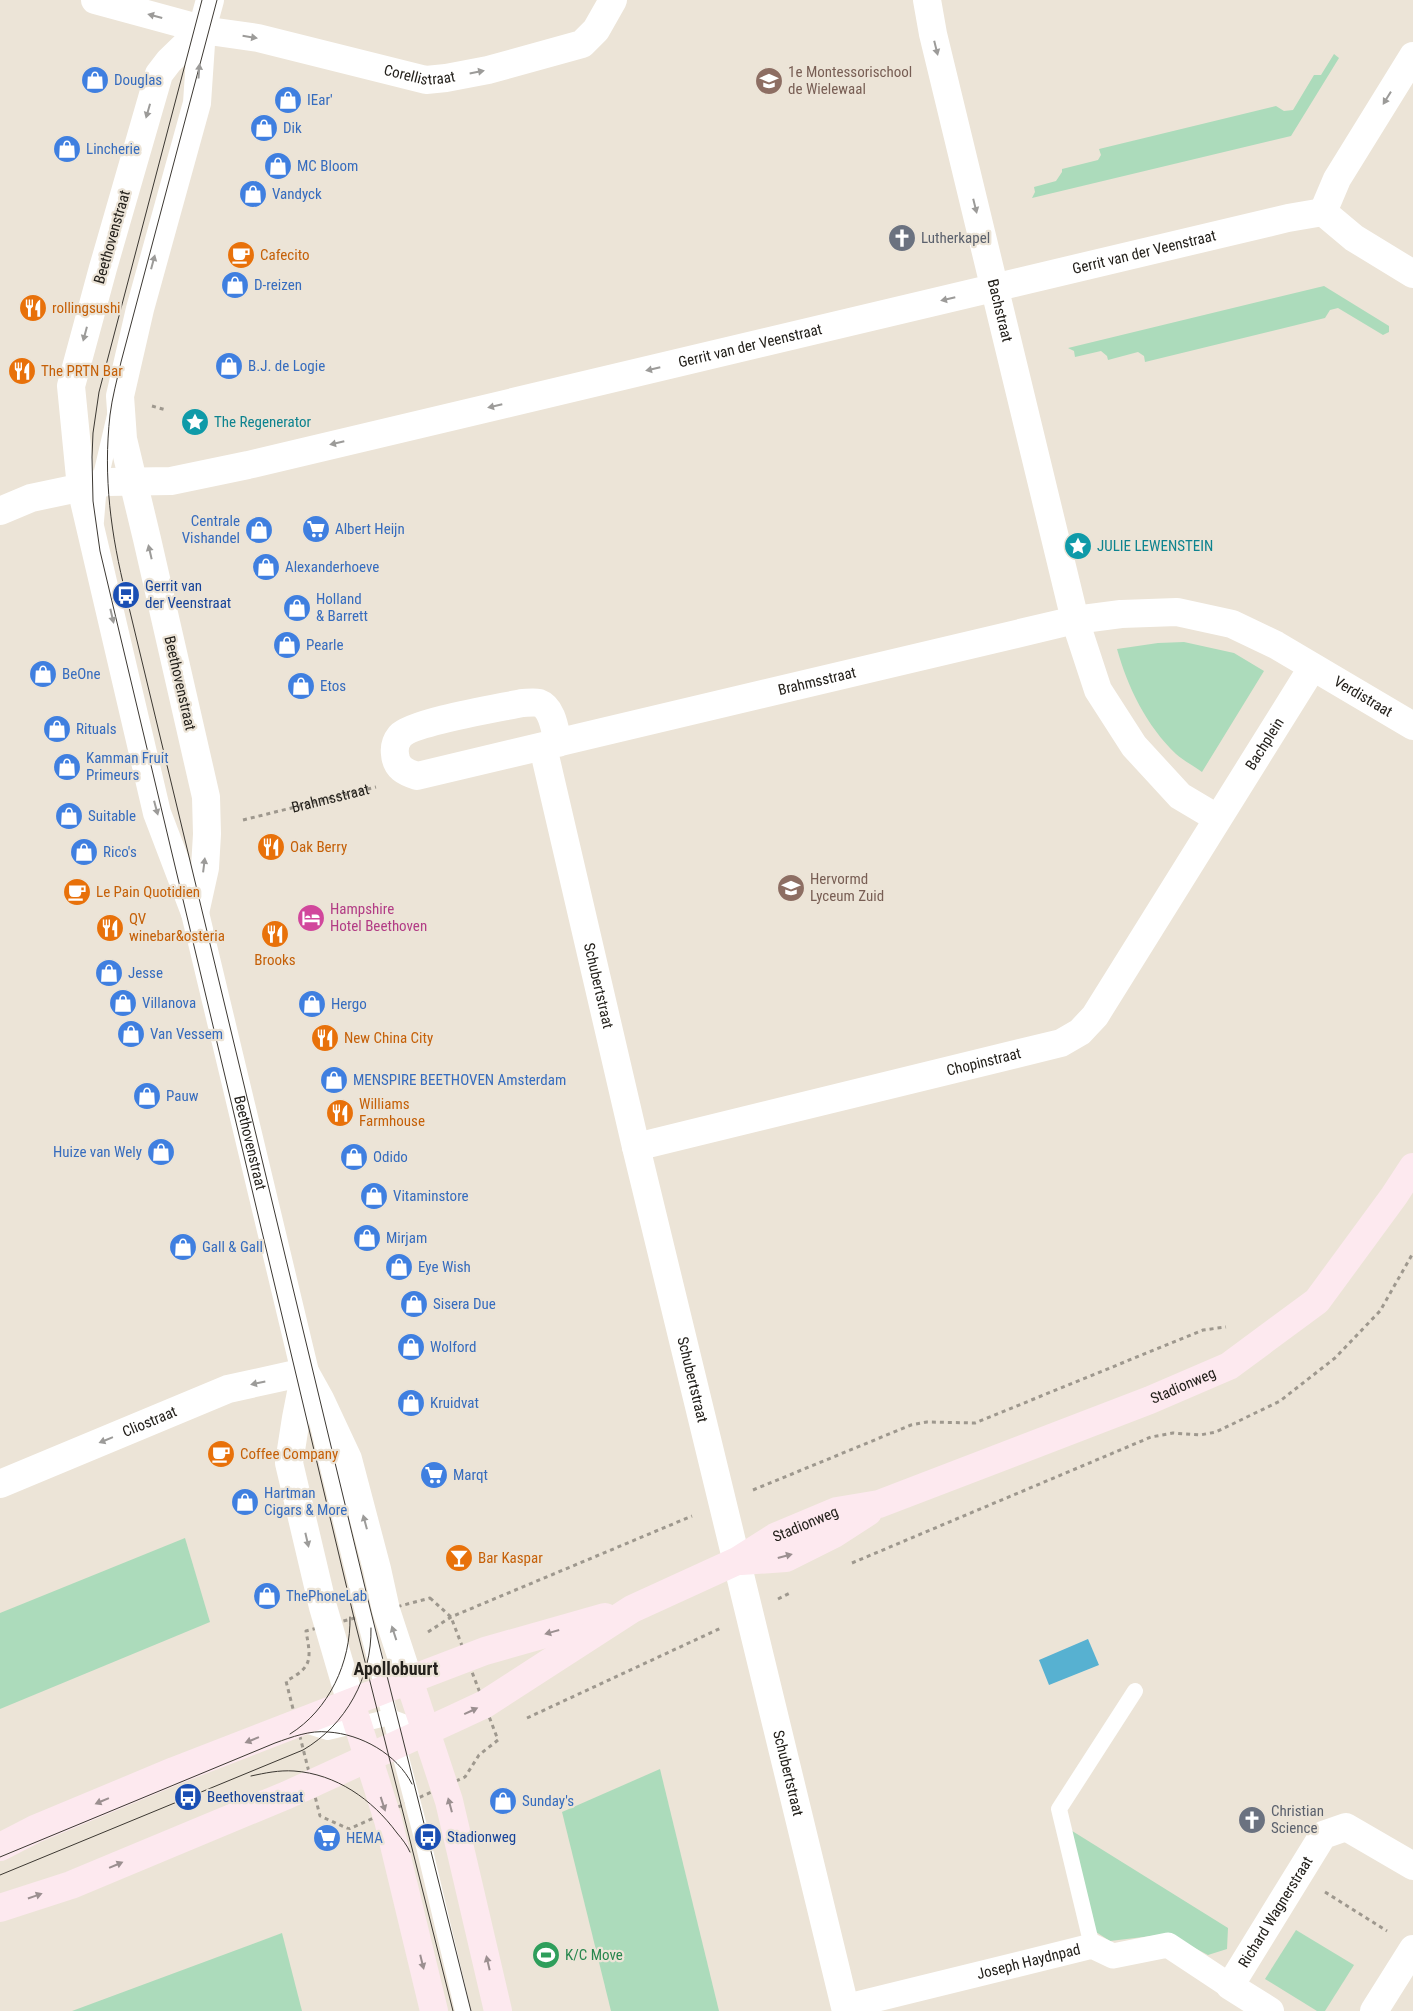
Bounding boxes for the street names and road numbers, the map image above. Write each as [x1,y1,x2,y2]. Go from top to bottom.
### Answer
street label: Corellistraat [382,61,457,89]
street label: Beethovenstraat [90,188,134,286]
street label: Gerrit van der Veenstraat [1071,226,1218,278]
street label: Bachstraat [984,277,1016,344]
street label: Gerrit van der Veenstraat [677,320,824,371]
street label: Beethovenstraat [160,634,200,732]
street label: Brahmsstraat [776,663,858,699]
street label: Verdistraat [1331,672,1396,721]
street label: Bachplein [1242,715,1288,773]
street label: Brahmsstraat [290,780,371,817]
street label: Schubertstraat [580,941,617,1030]
street label: Chopinstraat [945,1044,1023,1080]
street label: Beethovenstraat [230,1094,270,1192]
street label: Schubertstraat [673,1335,712,1424]
street label: Stadionweg [1148,1364,1218,1408]
street label: Cliostraat [120,1402,179,1441]
street label: Stadionweg [770,1503,841,1546]
street label: Schubertstraat [769,1728,807,1818]
street label: Richard Wagnerstraat [1235,1853,1317,1971]
street label: Joseph Haydnpad [975,1940,1082,1983]

